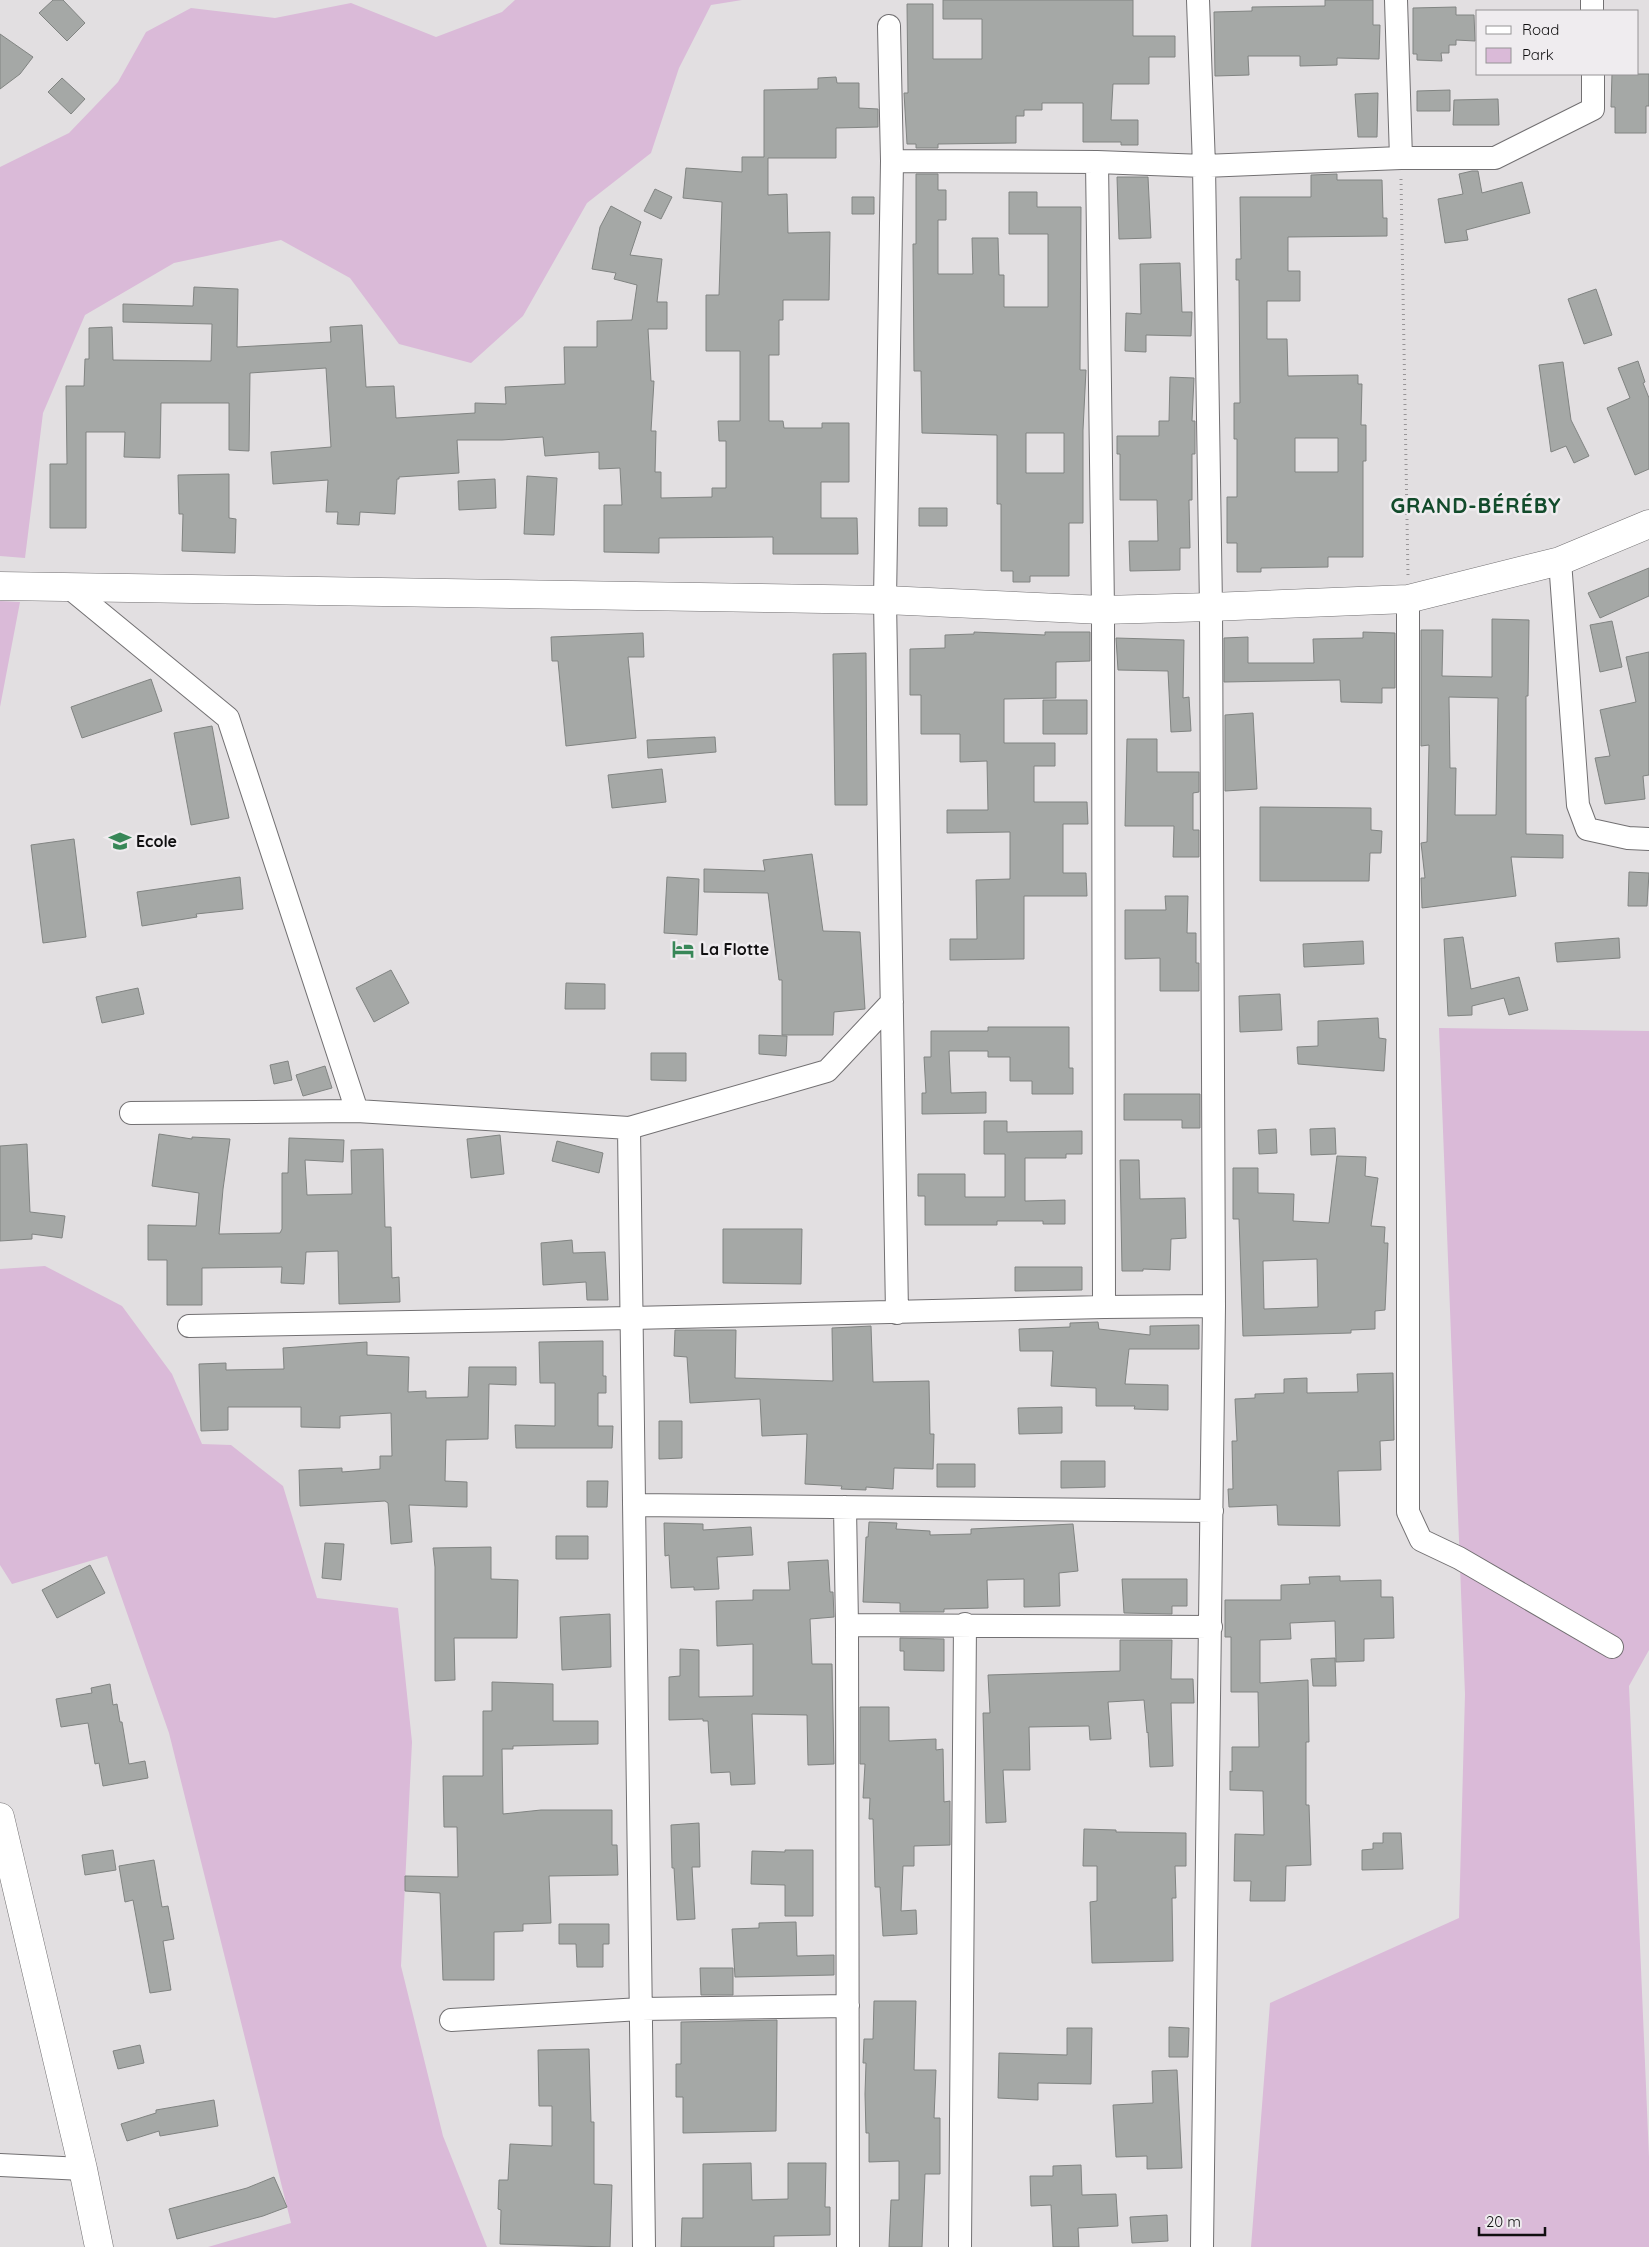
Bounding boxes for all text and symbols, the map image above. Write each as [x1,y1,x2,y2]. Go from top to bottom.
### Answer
legend [1476,10,1639,75]
text: Road [1522,20,1559,39]
text: Park [1522,45,1554,64]
district label: GRAND-BÉRÉBY [1390,492,1562,518]
school or university icon: Ecole [107,828,133,854]
place label: Ecole [136,831,177,851]
hotel icon: La Flotte [670,936,696,962]
place label: La Flotte [700,939,769,959]
scale bar [1479,2204,1545,2236]
text: 20 m [1486,2212,1521,2231]

